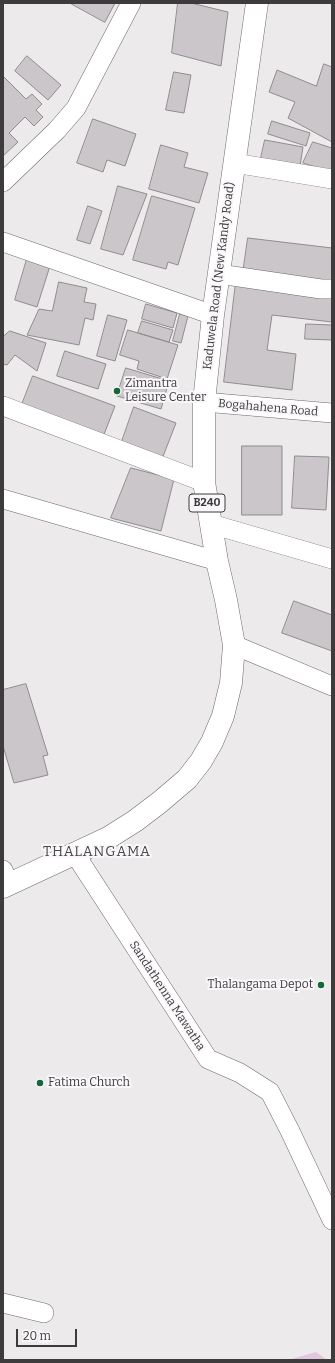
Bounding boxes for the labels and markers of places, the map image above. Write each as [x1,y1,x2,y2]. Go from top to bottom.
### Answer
place label: Zimantra Leisure Center [125,377,206,405]
marker: Zimantra Leisure Center [112,386,122,396]
place label: Thalangama Depot [208,978,313,992]
marker: Thalangama Depot [316,980,326,990]
place label: Fatima Church [48,1076,130,1090]
marker: Fatima Church [35,1078,45,1088]

